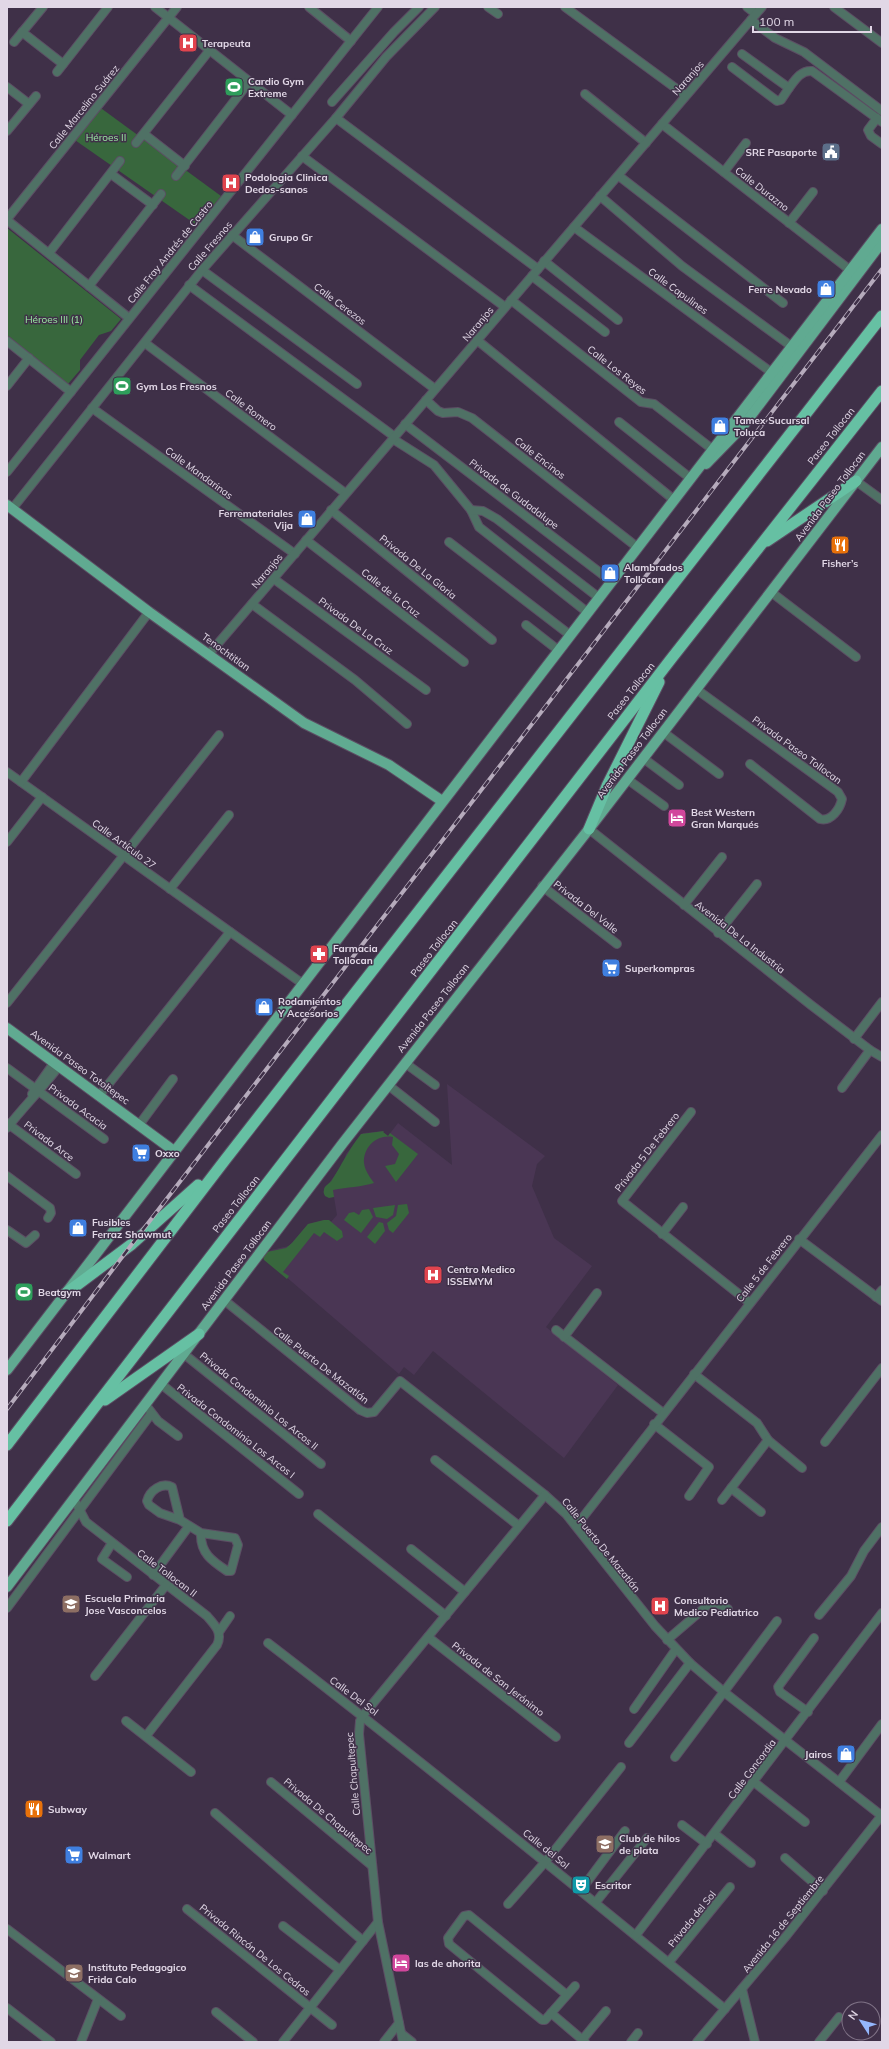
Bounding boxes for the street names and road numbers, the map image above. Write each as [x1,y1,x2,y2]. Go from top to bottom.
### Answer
street label: Naranjos [669,58,707,98]
street label: Calle Marcelino Suárez [46,62,122,152]
street label: Calle Durazno [732,164,792,214]
street label: Calle Fray Andrés de Castro [124,198,216,306]
street label: Calle Fresnos [185,219,235,273]
street label: Calle Capulines [645,265,711,317]
street label: Calle Cerezos [311,280,369,328]
street label: Naranjos [460,304,496,344]
street label: Calle Los Reyes [585,343,649,397]
street label: Calle Romero [223,386,280,434]
street label: Paseo Tollocan [805,405,858,467]
street label: Calle Encinos [512,434,568,482]
street label: Calle Mandarinas [163,444,236,502]
street label: Avenida Paseo Tollocan [792,448,868,544]
street label: Privada de Gudadalupe [467,456,561,532]
street label: Privada De La Gloria [377,532,459,602]
street label: Naranjos [249,551,285,591]
street label: Calle de la Cruz [359,566,423,620]
street label: Privada De La Cruz [316,595,396,657]
street label: Tenochtitlan [199,630,253,674]
street label: Paseo Tollocan [605,660,658,722]
street label: Avenida Paseo Tollocan [594,705,670,801]
street label: Privada Paseo Tollocan [750,713,844,787]
street label: Calle Artículo 27 [89,816,159,872]
street label: Privada Del Valle [551,878,621,936]
street label: Avenida De La Industria [692,898,788,976]
street label: Paseo Tollocan [408,917,461,979]
street label: Avenida Paseo Tollocan [394,961,472,1055]
street label: Avenida Paseo Totoltepec [28,1027,132,1107]
street label: Privada Acacia [46,1081,110,1133]
street label: Privada 5 De Febrero [612,1109,682,1194]
street label: Privada Arce [21,1118,77,1164]
street label: Paseo Tollocan [210,1173,263,1235]
street label: Avenida Paseo Tollocan [198,1217,274,1313]
street label: Calle 5 de Febrero [733,1231,795,1305]
street label: Calle Puerto De Mazatlán [271,1324,372,1406]
street label: Privada Condominio Los Arcos II [197,1350,321,1452]
street label: Privada Condominio Los Arcos I [175,1381,297,1481]
street label: Calle Puerto De Mazatlán [559,1495,643,1595]
street label: Calle Tollocan II [135,1546,199,1600]
street label: Privada de San Jerónimo [449,1639,547,1719]
street label: Calle Del Sol [327,1673,381,1719]
street label: Calle Chapultepec [343,1732,363,1816]
street label: Calle Concordia [725,1736,779,1802]
street label: Privada De Chapultepec [281,1775,375,1857]
street label: Calle del Sol [520,1826,572,1872]
street label: Avenida 16 de Septiembre [740,1873,826,1975]
street label: Privada del Sol [665,1888,719,1950]
street label: Privada Rincón De Los Cedros [197,1901,313,1999]

